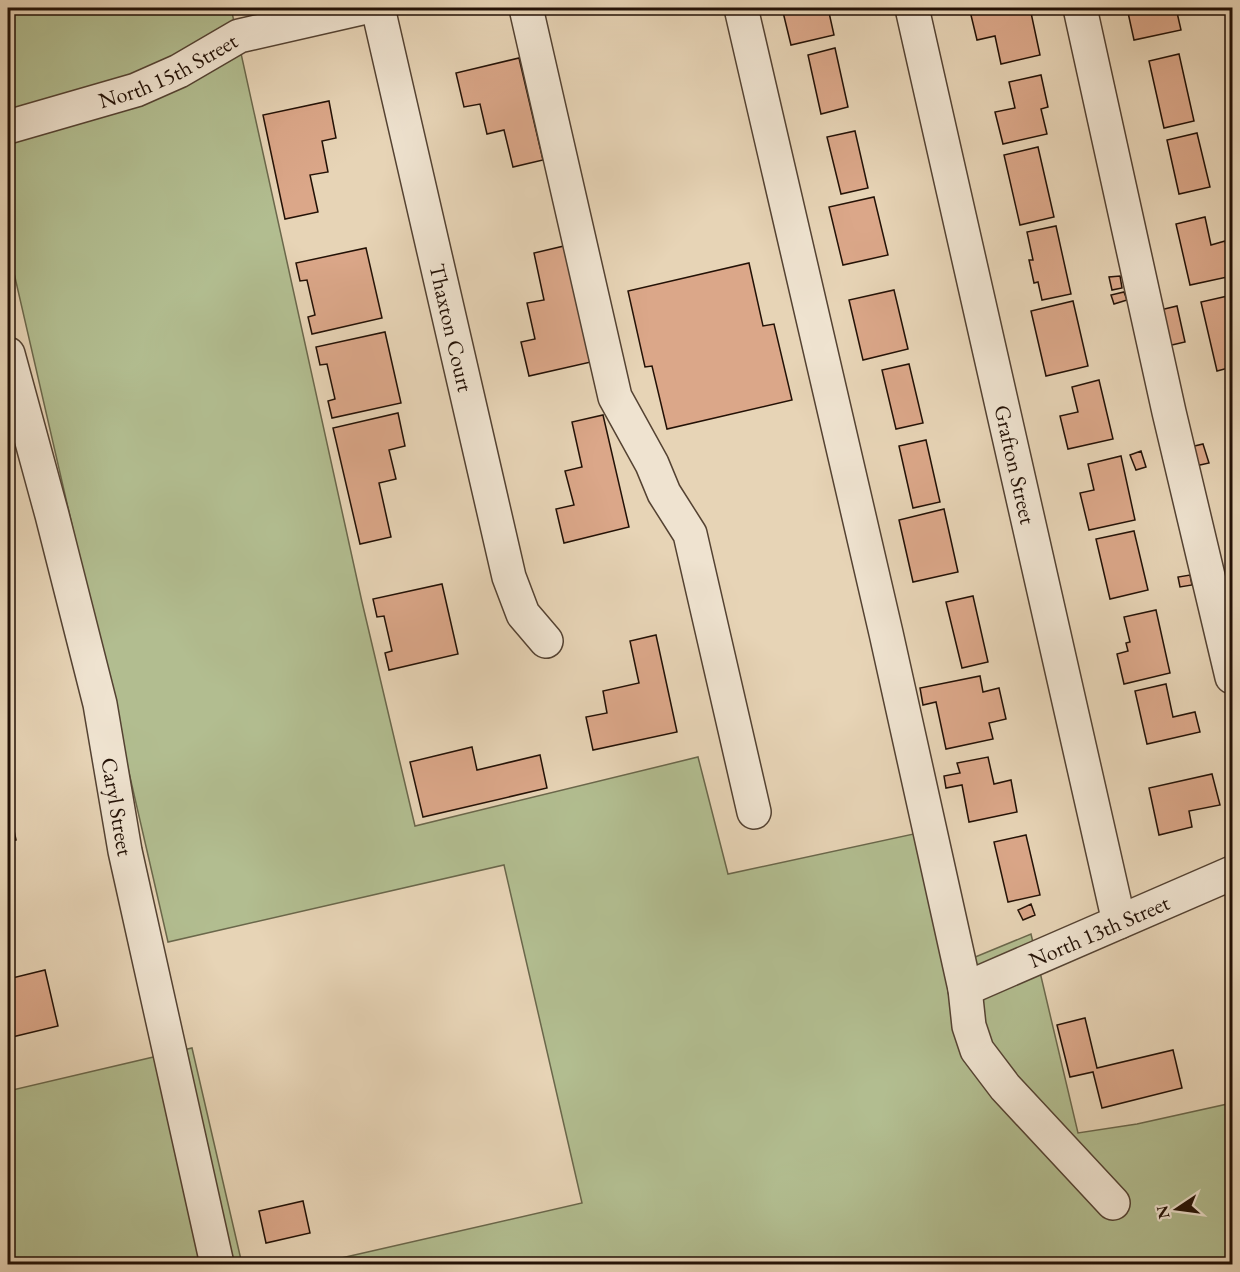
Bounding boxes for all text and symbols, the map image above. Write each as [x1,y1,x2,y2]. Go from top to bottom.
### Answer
street label: North 15th Street [95,26,243,115]
street label: Thaxton Court [423,261,480,395]
street label: Grafton Street [988,402,1043,527]
street label: Caryl Street [95,755,140,859]
street label: North 13th Street [1024,887,1174,974]
north arrow [1147,1179,1207,1239]
text: N [1151,1204,1175,1221]

